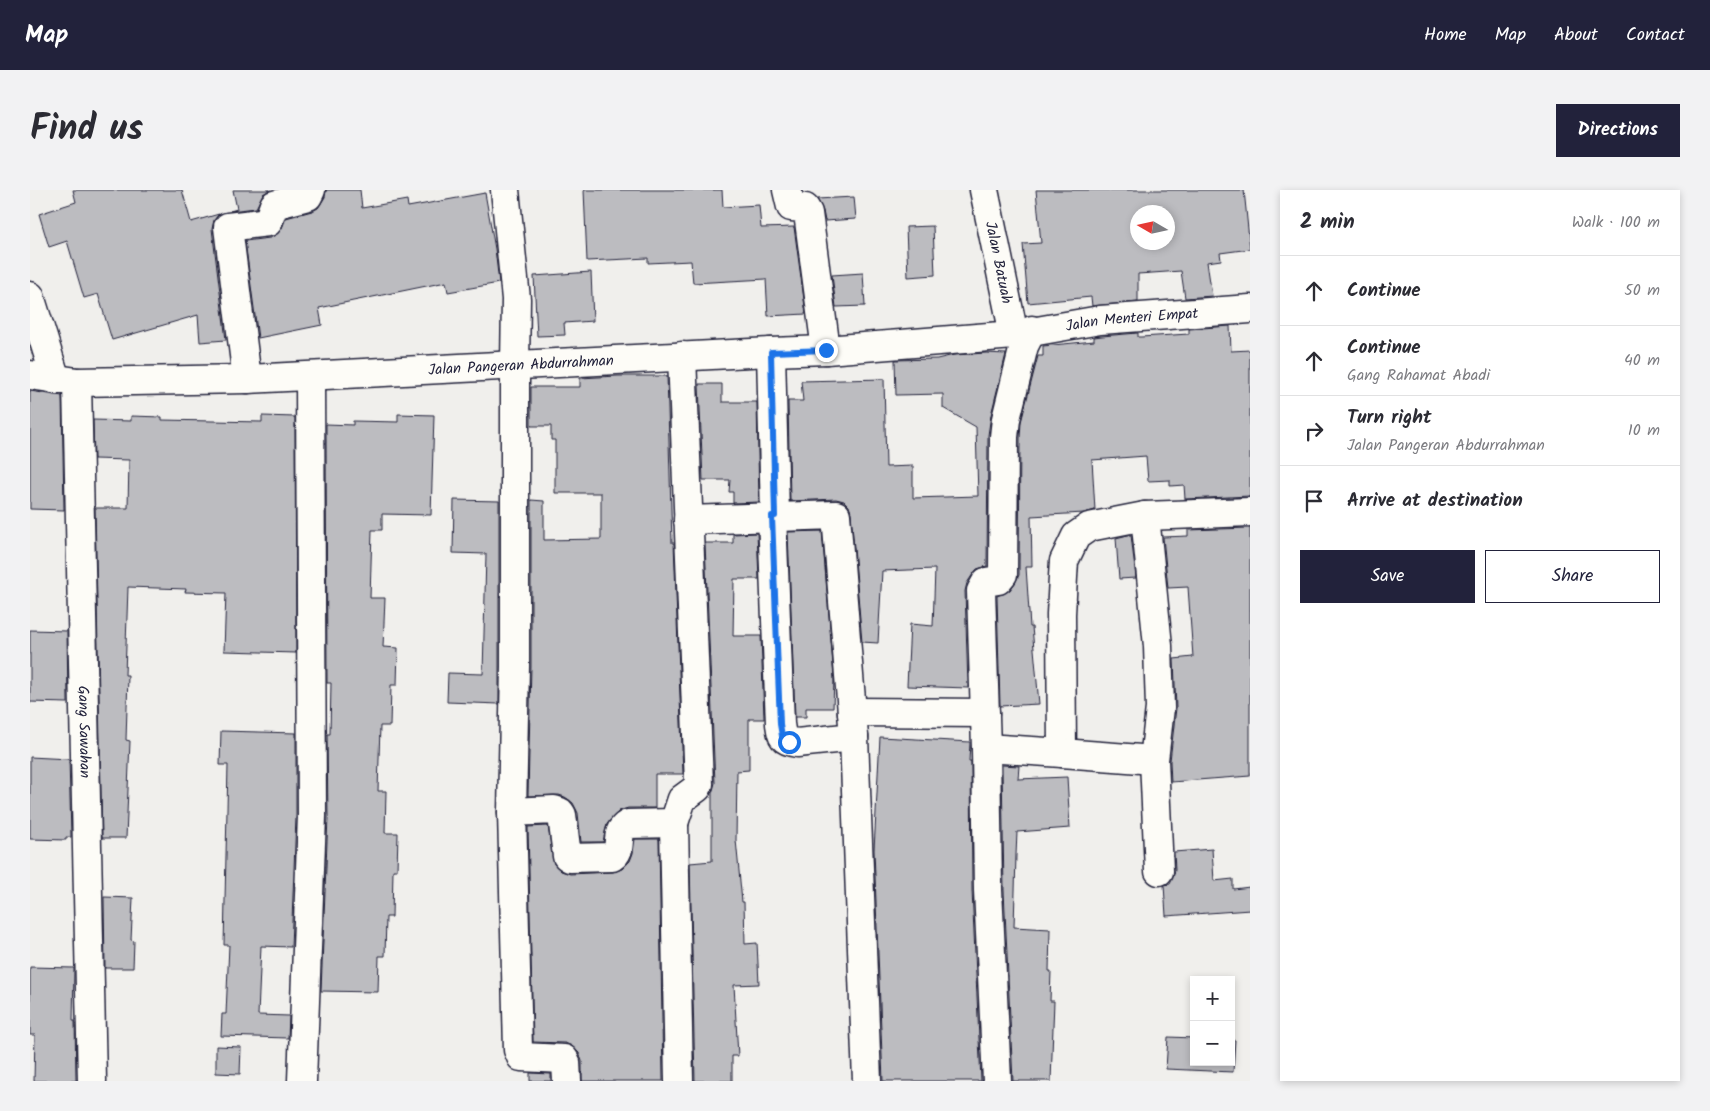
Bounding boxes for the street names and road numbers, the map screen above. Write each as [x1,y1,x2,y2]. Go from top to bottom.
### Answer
street label: Jalan Batuah [978,219,1018,306]
street label: Jalan Menteri Empat [1064,302,1199,339]
street label: Jalan Pangeran Abdurrahman [428,349,615,383]
street label: Gang Sawahan [71,685,97,779]

